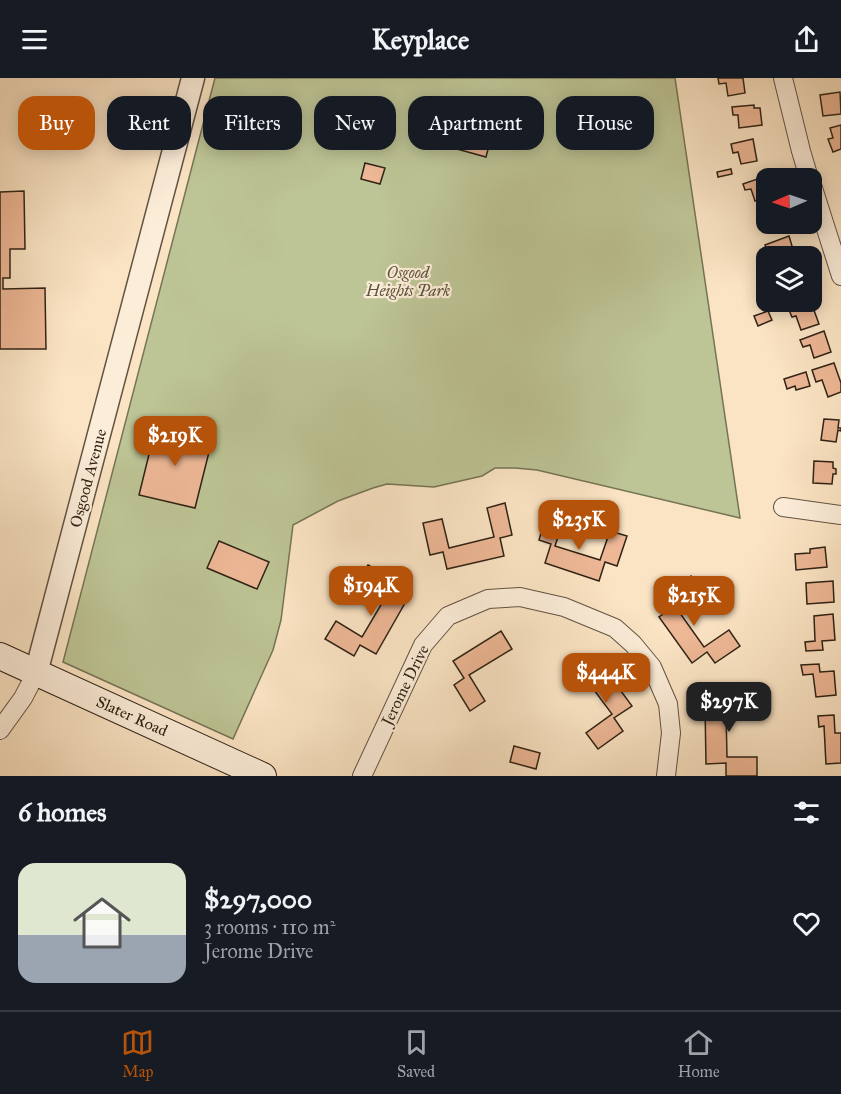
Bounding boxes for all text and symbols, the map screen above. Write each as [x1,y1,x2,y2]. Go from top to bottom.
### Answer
icon: menu [18,23,51,56]
text: Keyplace [372,23,469,56]
icon: share [790,23,823,56]
chip: Buy [18,96,95,150]
chip: Rent [107,96,191,150]
chip: Filters [203,96,302,150]
chip: New [314,96,396,150]
chip: Apartment [408,96,544,150]
chip: House [556,96,654,150]
north arrow [756,168,822,234]
map controls [756,168,822,312]
button: layers [756,246,822,312]
park label: Osgood Heights Park [365,263,450,300]
pin: $219K [133,416,217,467]
text: $219K [148,423,202,447]
street label: Osgood Avenue [66,426,111,530]
pin: $235K [537,500,621,551]
text: $235K [552,507,606,531]
pin: $194K [329,566,413,617]
text: $194K [343,573,399,597]
pin: $215K [652,576,736,627]
text: $215K [667,583,721,607]
street label: Jerome Drive [376,641,434,731]
pin: $444K [564,653,648,704]
text: $444K [576,660,636,684]
pin: $297K [687,682,771,733]
text: $297K [700,689,758,713]
street label: Slater Road [93,692,171,740]
text: 6 homes [18,796,107,828]
icon: filters [790,796,823,829]
text: $297,000 [204,883,312,915]
icon: home [66,887,138,959]
icon: heart [790,907,823,940]
text: 3 rooms · 110 m² [204,915,335,939]
text: Jerome Drive [204,939,313,963]
tab: Map [121,1026,154,1081]
tab: Saved [397,1026,435,1081]
tab: Home [678,1026,720,1081]

